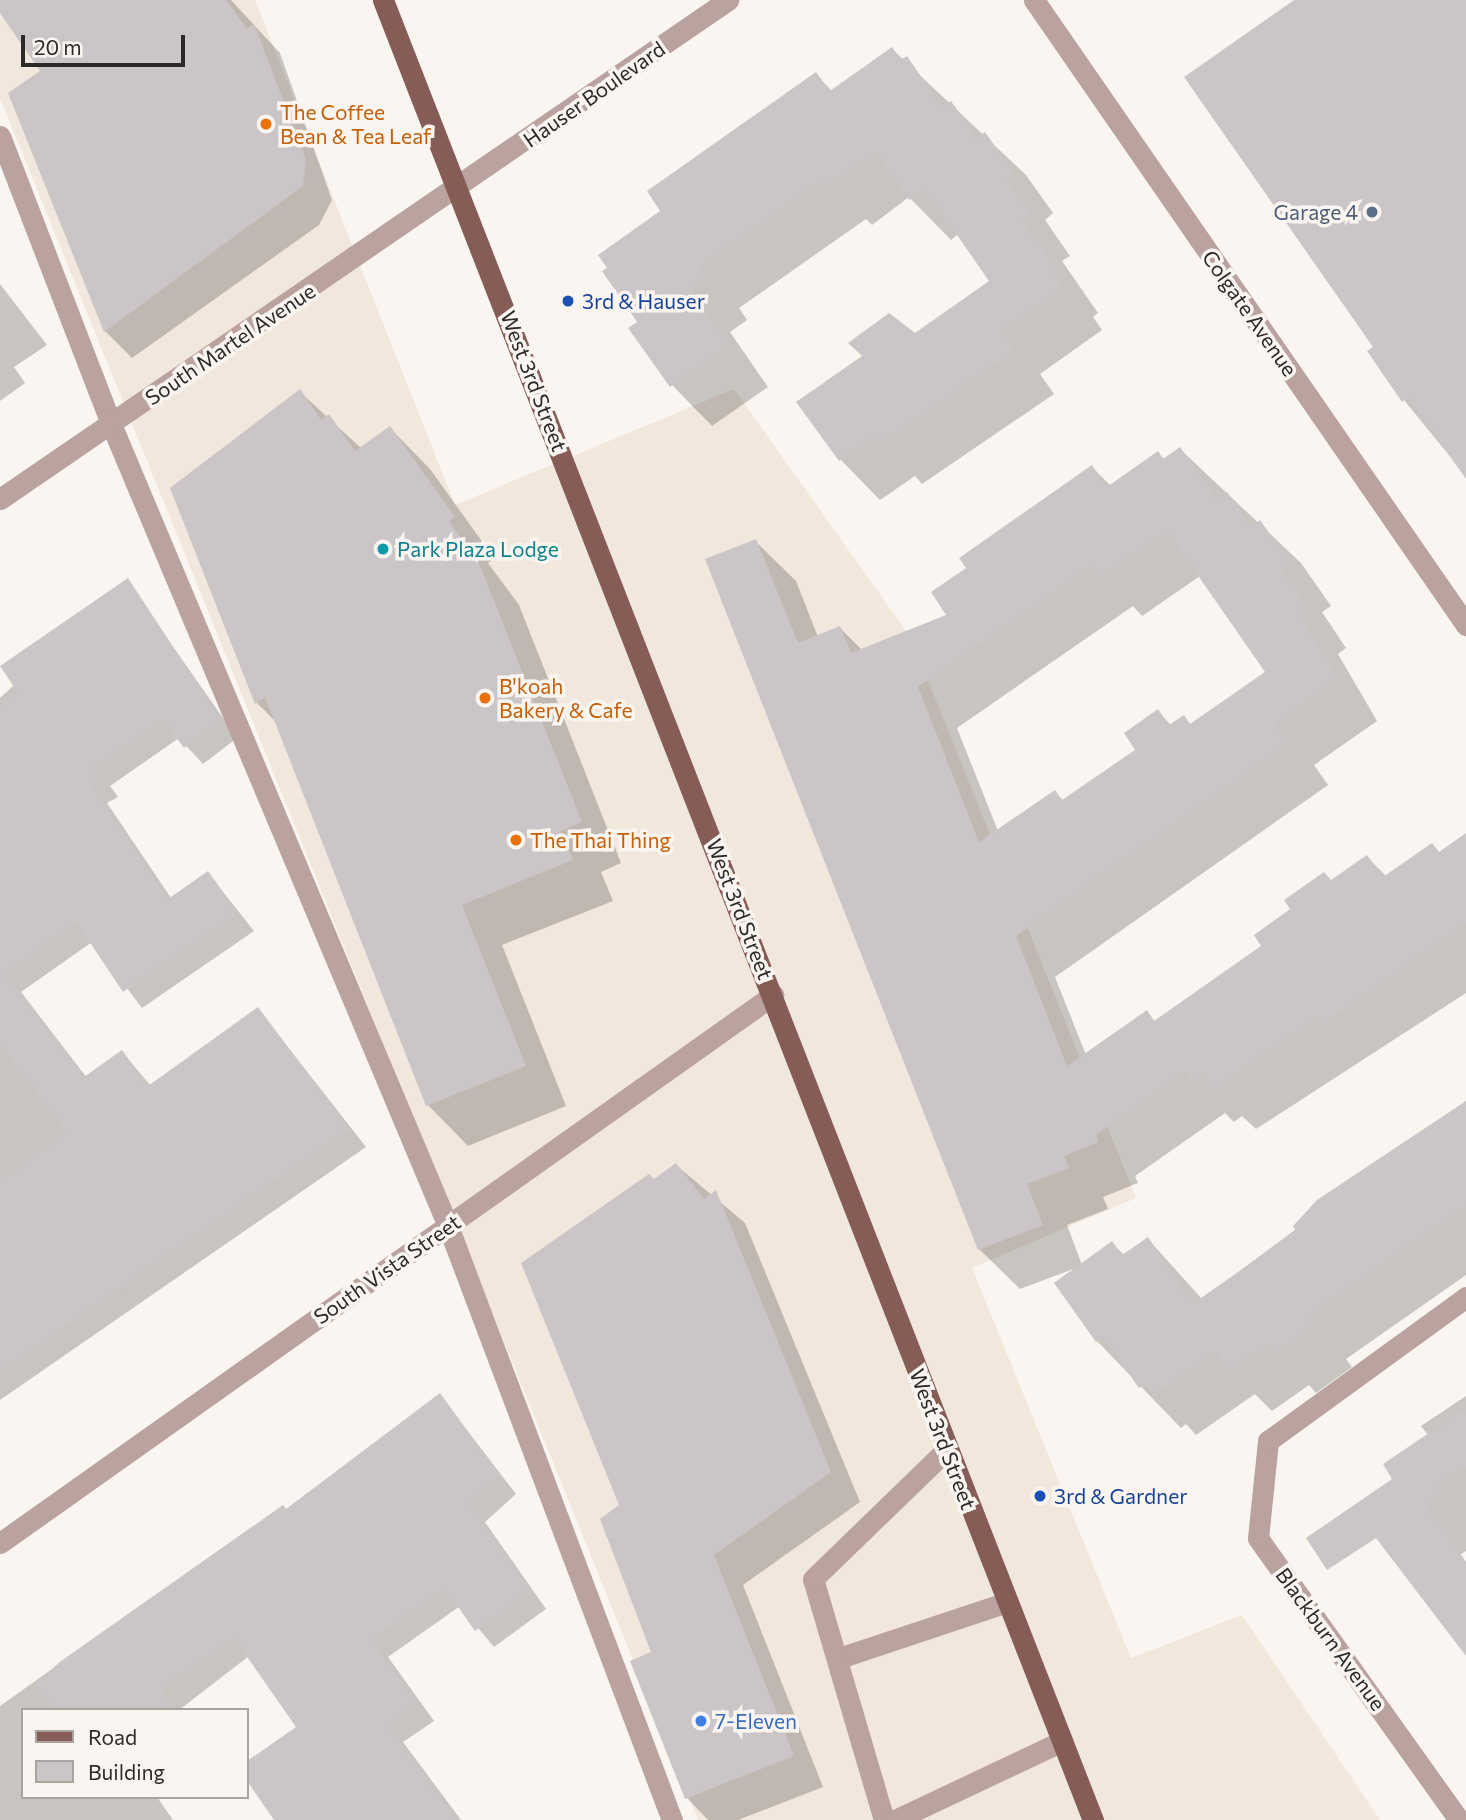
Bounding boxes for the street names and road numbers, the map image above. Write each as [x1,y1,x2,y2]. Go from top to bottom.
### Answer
street label: Hauser Boulevard [518,36,670,152]
street label: Colgate Avenue [1197,245,1303,381]
street label: South Martel Avenue [140,278,320,410]
street label: West 3rd Street [496,307,572,455]
street label: West 3rd Street [702,835,778,983]
street label: South Vista Street [309,1209,465,1329]
street label: West 3rd Street [905,1365,981,1513]
street label: Blackburn Avenue [1271,1563,1391,1715]

